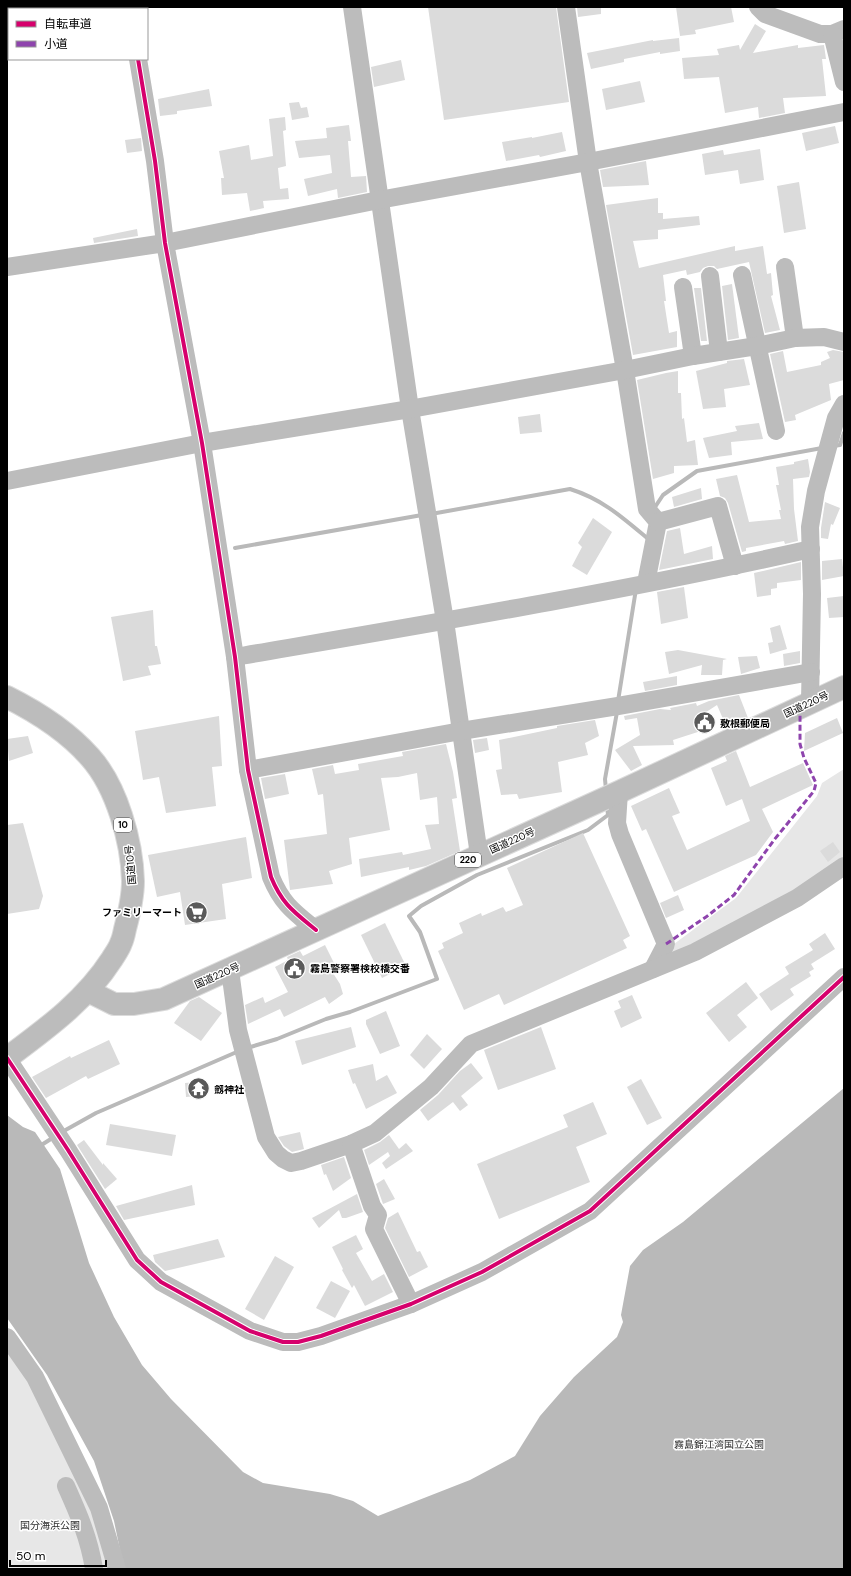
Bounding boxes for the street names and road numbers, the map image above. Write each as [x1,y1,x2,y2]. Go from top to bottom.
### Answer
street label: 国道220号 [782,688,831,721]
road number: 10 [114,818,132,832]
street label: 国道220号 [488,825,537,856]
street label: 国道10号 [122,844,139,885]
road number: 220 [455,853,481,867]
street label: 国道220号 [193,960,242,991]

